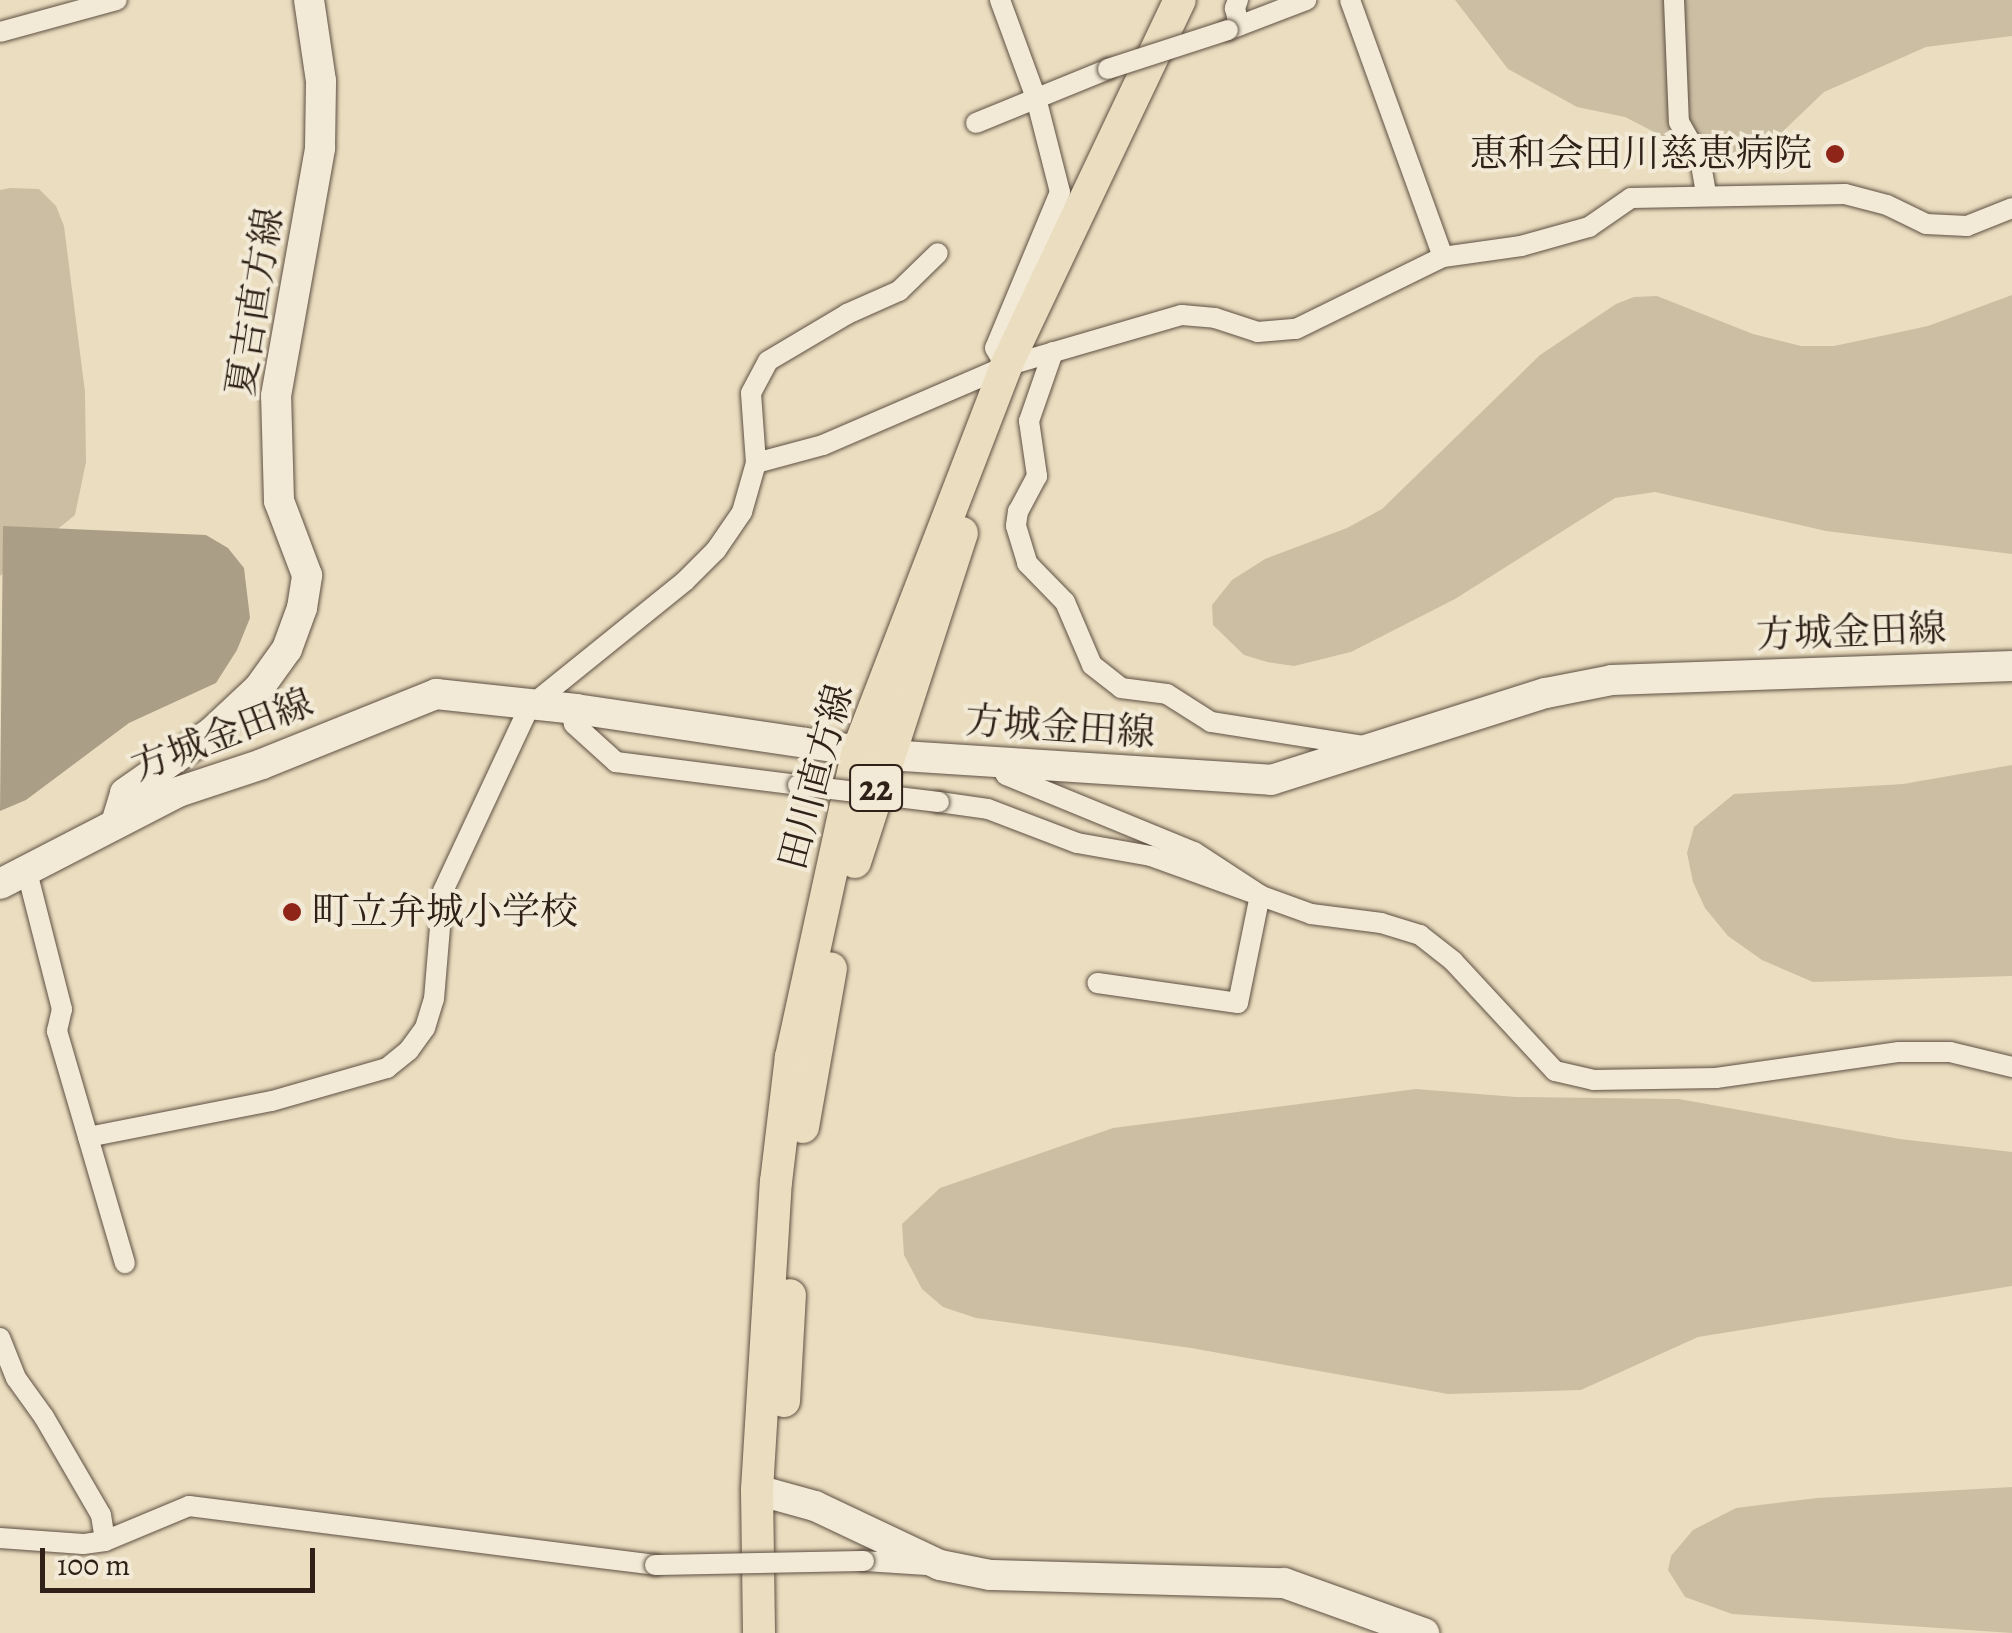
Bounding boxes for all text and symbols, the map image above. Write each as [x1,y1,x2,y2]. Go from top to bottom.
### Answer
place label: 恵和会田川慈恵病院 [1470,131,1812,177]
marker: 恵和会田川慈恵病院 [1822,141,1848,167]
street label: 夏吉直方線 [218,205,292,399]
street label: 方城金田線 [1755,606,1947,658]
street label: 田川直方線 [769,679,863,875]
street label: 方城金田線 [125,680,319,790]
street label: 方城金田線 [964,698,1156,756]
road number: 22 [848,758,904,818]
place label: 町立弁城小学校 [312,889,578,935]
marker: 町立弁城小学校 [281,901,303,923]
scale bar [45,1528,320,1590]
text: 100 m [57,1545,130,1585]

